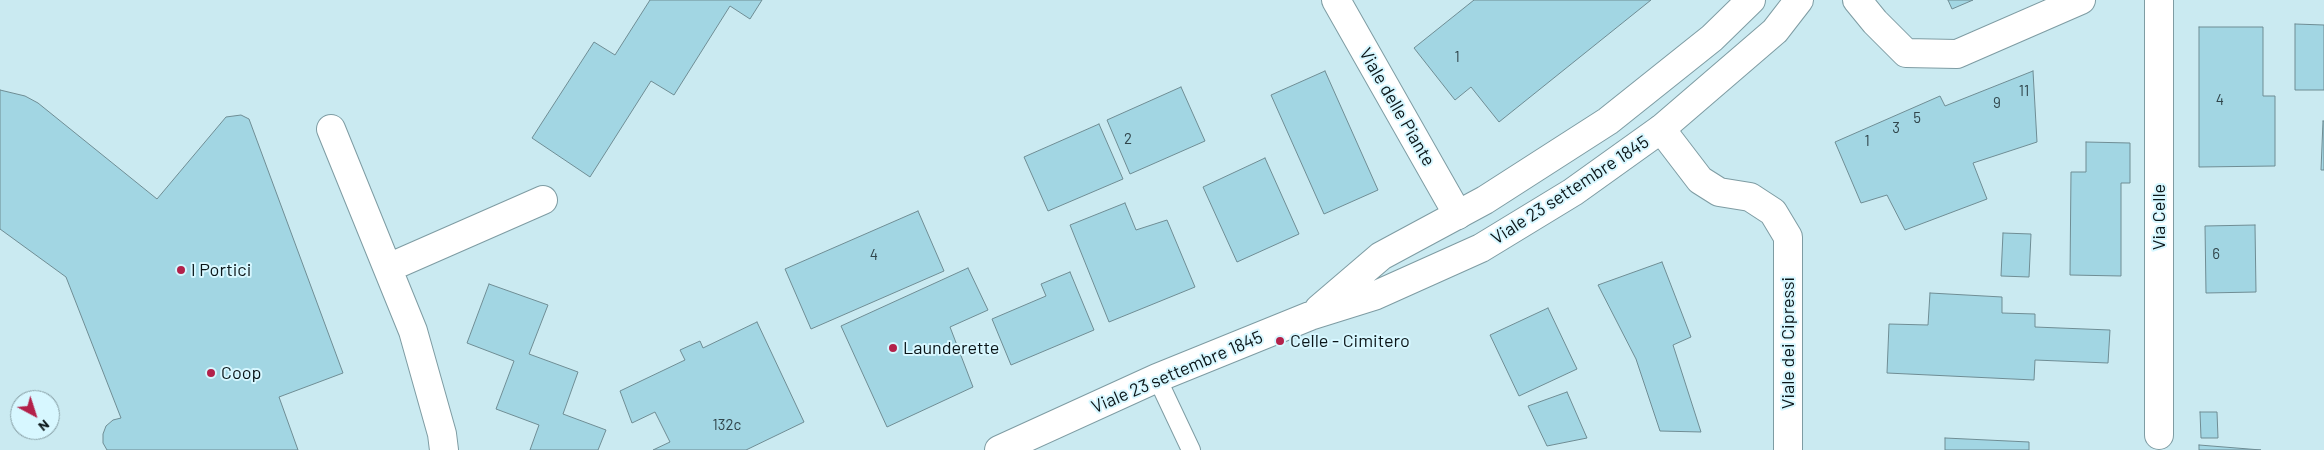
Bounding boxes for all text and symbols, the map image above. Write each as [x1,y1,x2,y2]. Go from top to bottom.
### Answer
street label: Viale delle Piante [1354,44,1440,170]
house number: 1 [1454,48,1460,66]
house number: 11 [2019,82,2029,100]
house number: 4 [2216,91,2224,109]
house number: 9 [1993,94,2001,112]
house number: 5 [1913,109,1921,127]
house number: 3 [1892,119,1900,137]
house number: 2 [1124,130,1132,148]
street label: Viale 23 settembre 1845 [1487,131,1653,249]
house number: 1 [1864,132,1870,150]
street label: Via Celle [2148,184,2170,250]
house number: 6 [2212,245,2220,263]
house number: 4 [870,246,878,264]
place label: I Portici [191,259,251,281]
marker: I Portici [175,264,187,276]
street label: Viale dei Cipressi [1777,277,1799,409]
street label: Viale 23 settembre 1845 [1088,326,1266,418]
place label: Celle - Cimitero [1290,330,1410,352]
marker: Celle - Cimitero [1274,335,1286,347]
place label: Launderette [903,337,999,359]
marker: Launderette [887,342,899,354]
place label: Coop [221,362,261,384]
marker: Coop [205,367,217,379]
north arrow [10,390,60,440]
house number: 132c [713,416,741,434]
text: N [35,417,53,436]

